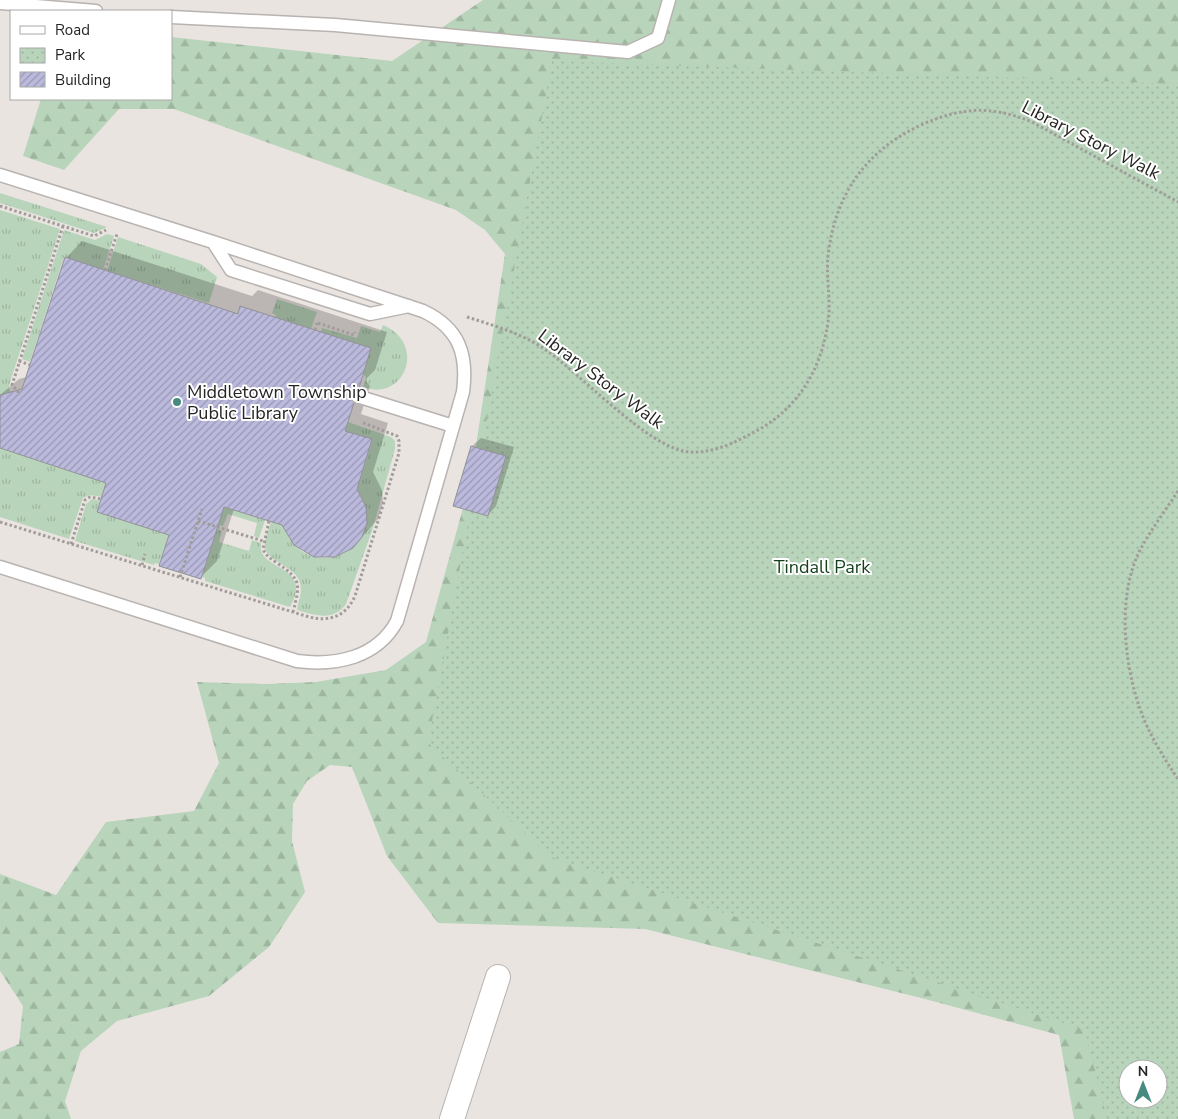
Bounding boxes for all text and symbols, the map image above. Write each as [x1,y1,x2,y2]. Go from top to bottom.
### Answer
legend [10,10,172,100]
text: Road [55,20,90,40]
text: Park [55,45,85,65]
text: Building [55,70,111,90]
street label: Library Story Walk [1018,95,1165,186]
street label: Library Story Walk [533,324,670,435]
place label: Middletown Township Public Library [187,380,367,425]
marker: Middletown Township Public Library [171,396,183,408]
park label: Tindall Park [774,555,871,579]
north arrow [1118,1059,1168,1109]
text: N [1138,1062,1148,1081]

